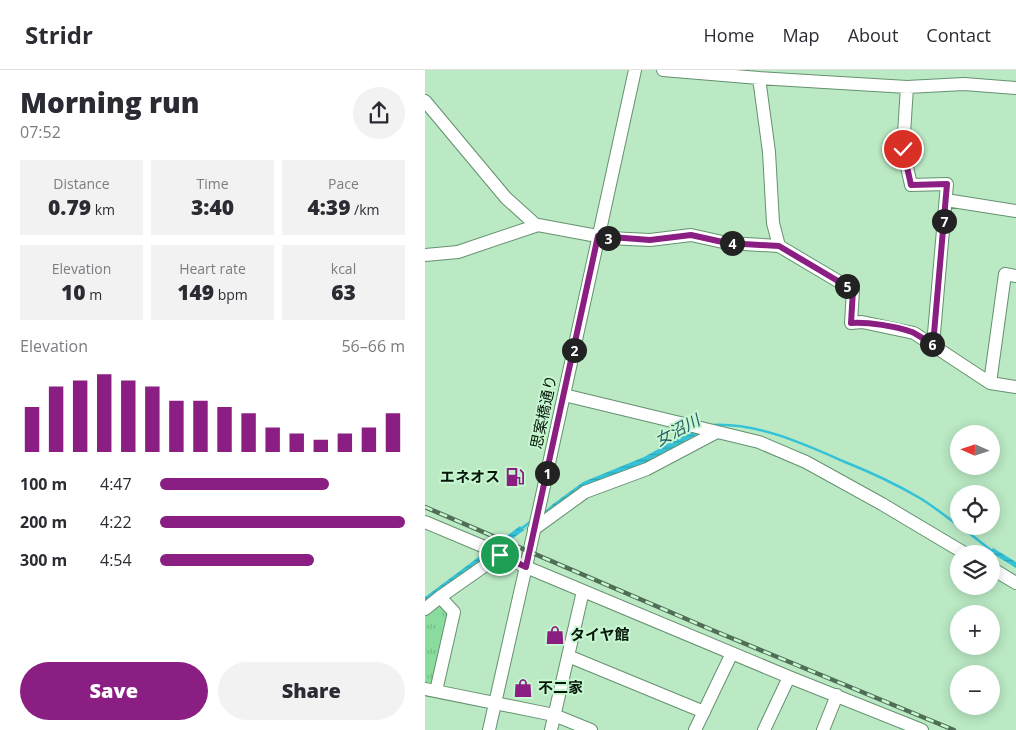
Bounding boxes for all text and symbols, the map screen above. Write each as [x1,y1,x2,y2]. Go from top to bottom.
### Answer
text: Stridr [25,18,93,51]
text: Home [704,23,754,47]
text: Map [782,23,820,47]
text: About [848,23,898,47]
text: Contact [926,23,991,47]
text: Morning run [20,83,200,121]
button: share [353,87,405,139]
text: 07:52 [20,121,61,143]
pin [882,128,924,170]
icon: check [889,135,917,163]
text: Distance [53,174,110,193]
text: Time [196,174,229,193]
text: Pace [328,174,359,193]
text: 0.79 [48,193,91,221]
text: 3:40 [191,193,234,221]
text: 4:39 [307,193,350,221]
text: km [91,200,115,219]
text: /km [350,200,380,219]
pin: 7 [931,208,957,234]
text: 7 [940,212,949,231]
pin: 3 [595,226,621,250]
text: 3 [604,229,613,248]
pin: 4 [719,230,745,256]
text: 4 [728,234,737,253]
text: Elevation [52,259,111,278]
text: Heart rate [179,259,246,278]
text: kcal [331,259,356,278]
pin: 5 [835,274,859,298]
text: 5 [843,277,852,296]
text: 10 [61,278,86,306]
text: 149 [177,278,214,306]
text: 63 [331,278,356,306]
text: m [86,285,102,304]
text: bpm [214,285,248,304]
pin: 6 [919,332,945,356]
text: Elevation [20,335,88,357]
text: 56–66 m [341,335,405,357]
text: 6 [928,335,937,354]
pin: 2 [561,338,587,362]
text: 2 [570,341,579,360]
street label: 思案橋通り [525,373,561,451]
water label: 女沼川 [651,408,705,451]
north arrow [950,425,1000,475]
map controls [950,425,1000,715]
pin: 1 [535,460,559,486]
text: 1 [543,464,552,483]
place label: エネオス [440,466,500,486]
fuel station icon: エネオス [504,466,526,488]
text: 100 m [20,473,67,495]
text: 4:47 [100,473,132,495]
button: locate [950,485,1000,535]
text: 200 m [20,511,67,533]
text: 4:22 [100,511,132,533]
pin [479,534,521,576]
icon: arrive [486,541,514,569]
button: layers [950,545,1000,595]
text: 300 m [20,549,67,571]
text: 4:54 [100,549,132,571]
button: + [950,605,1000,655]
shop icon: タイヤ館 [544,624,566,646]
place label: タイヤ館 [570,624,630,644]
button: Save [20,662,208,720]
button: Share [218,662,405,720]
button: − [950,665,1000,715]
shop icon: 不二家 [512,677,534,699]
place label: 不二家 [538,677,583,697]

